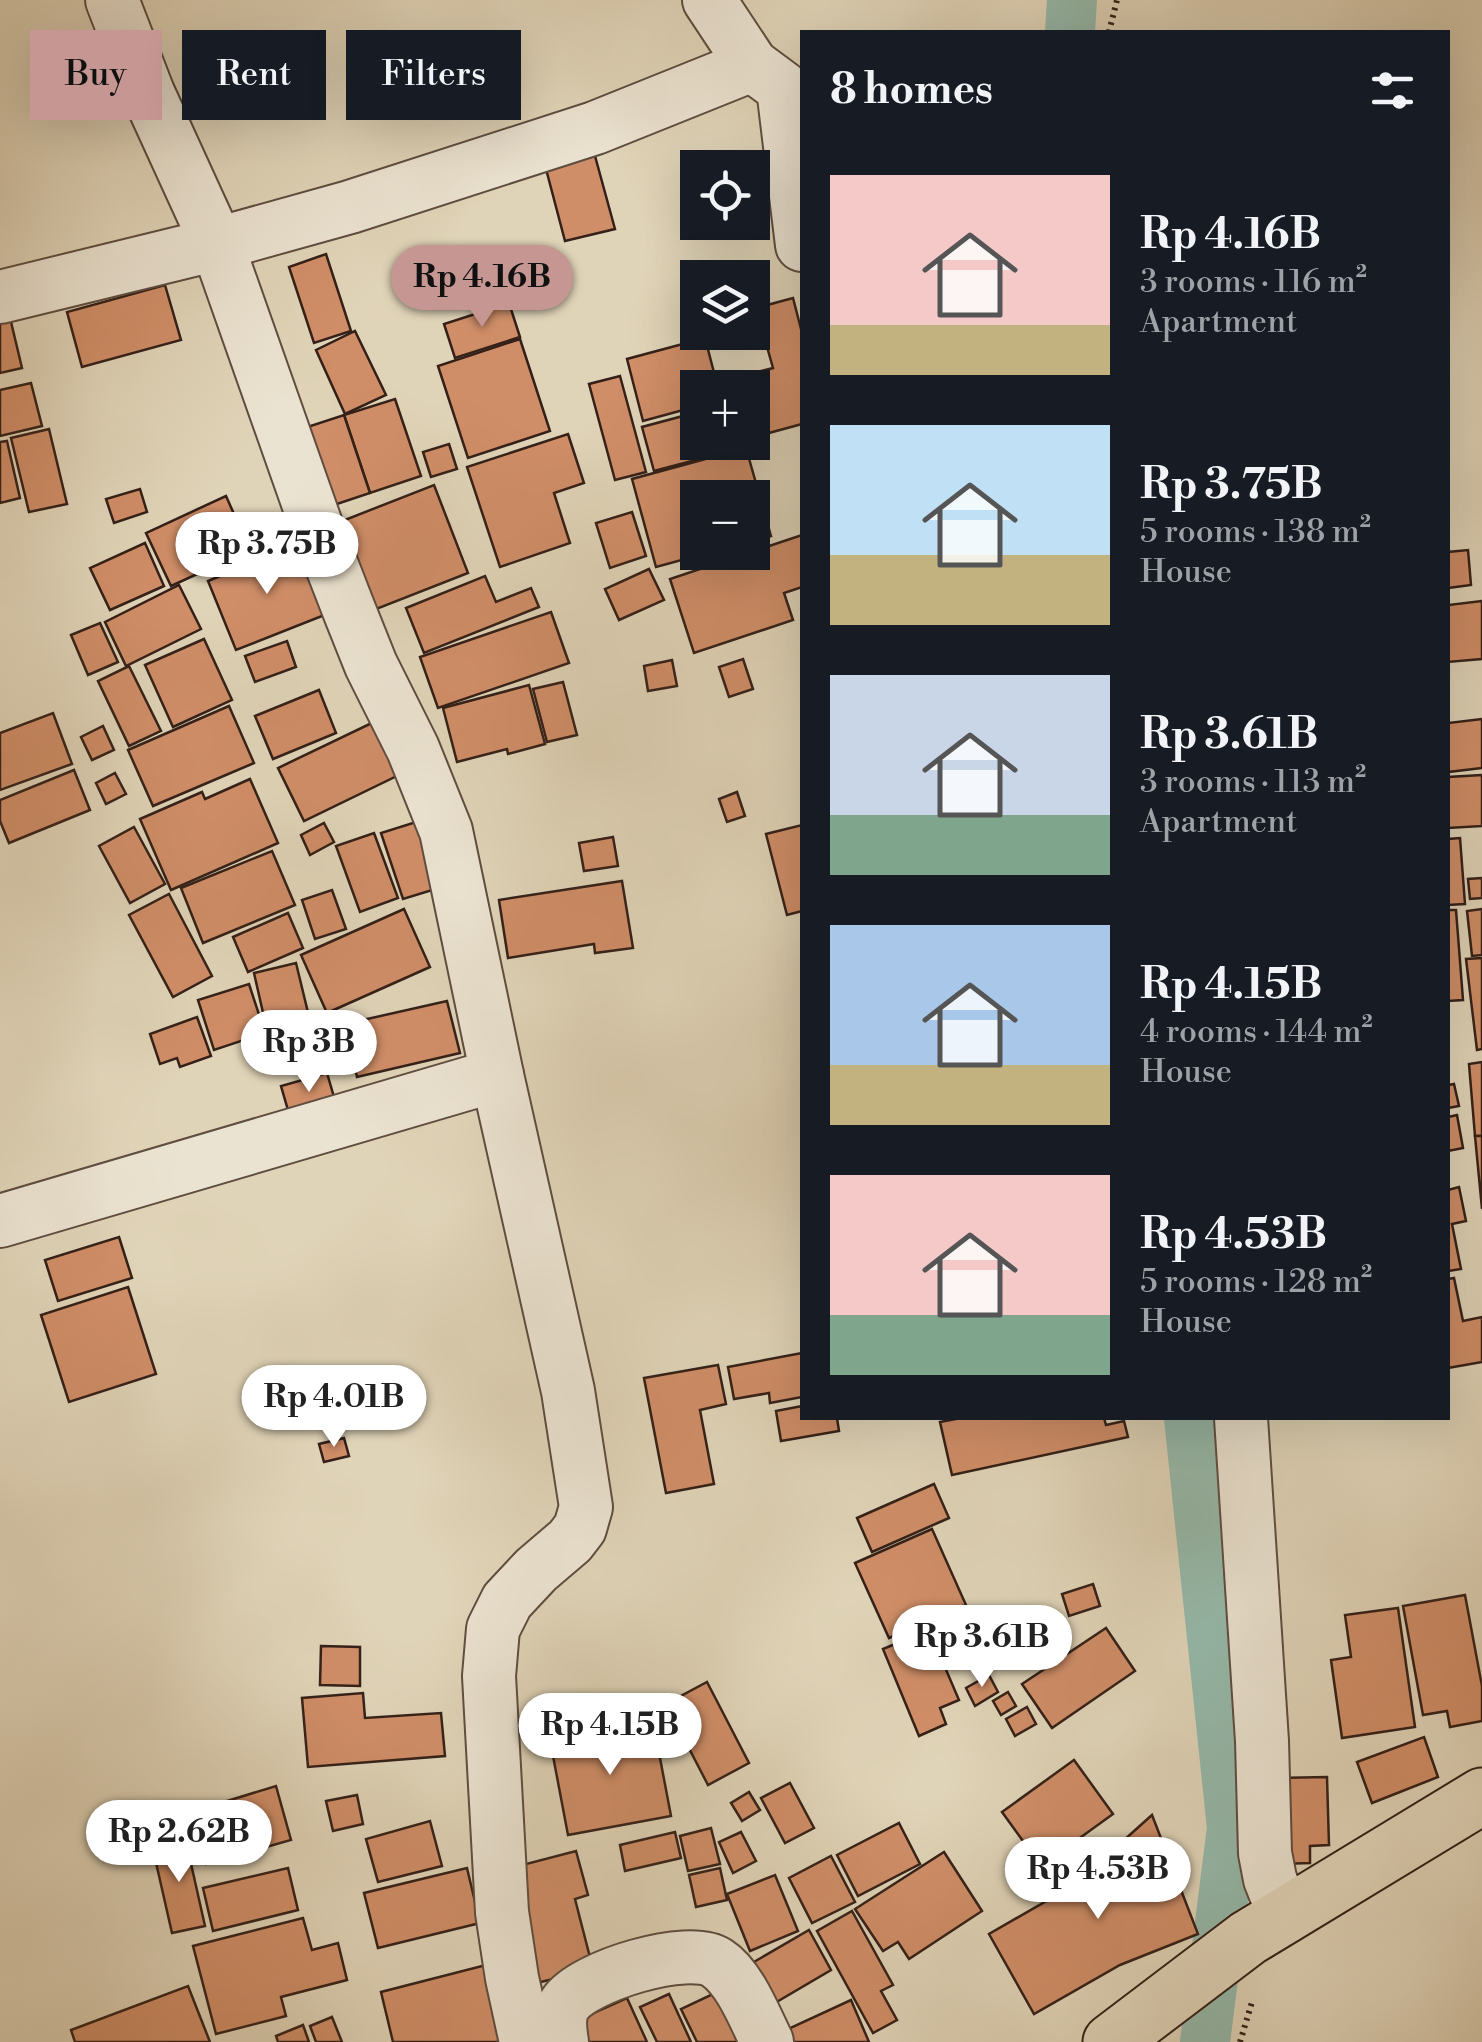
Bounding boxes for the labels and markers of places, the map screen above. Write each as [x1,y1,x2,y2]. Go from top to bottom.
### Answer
pin: Rp 4.16B [379,245,585,330]
pin: Rp 3.75B [164,512,370,597]
pin: Rp 3B [239,1010,379,1095]
pin: Rp 4.01B [231,1365,437,1450]
pin: Rp 3.61B [879,1605,1085,1690]
pin: Rp 4.15B [507,1693,713,1778]
pin: Rp 2.62B [76,1800,282,1885]
pin: Rp 4.53B [995,1837,1201,1922]

